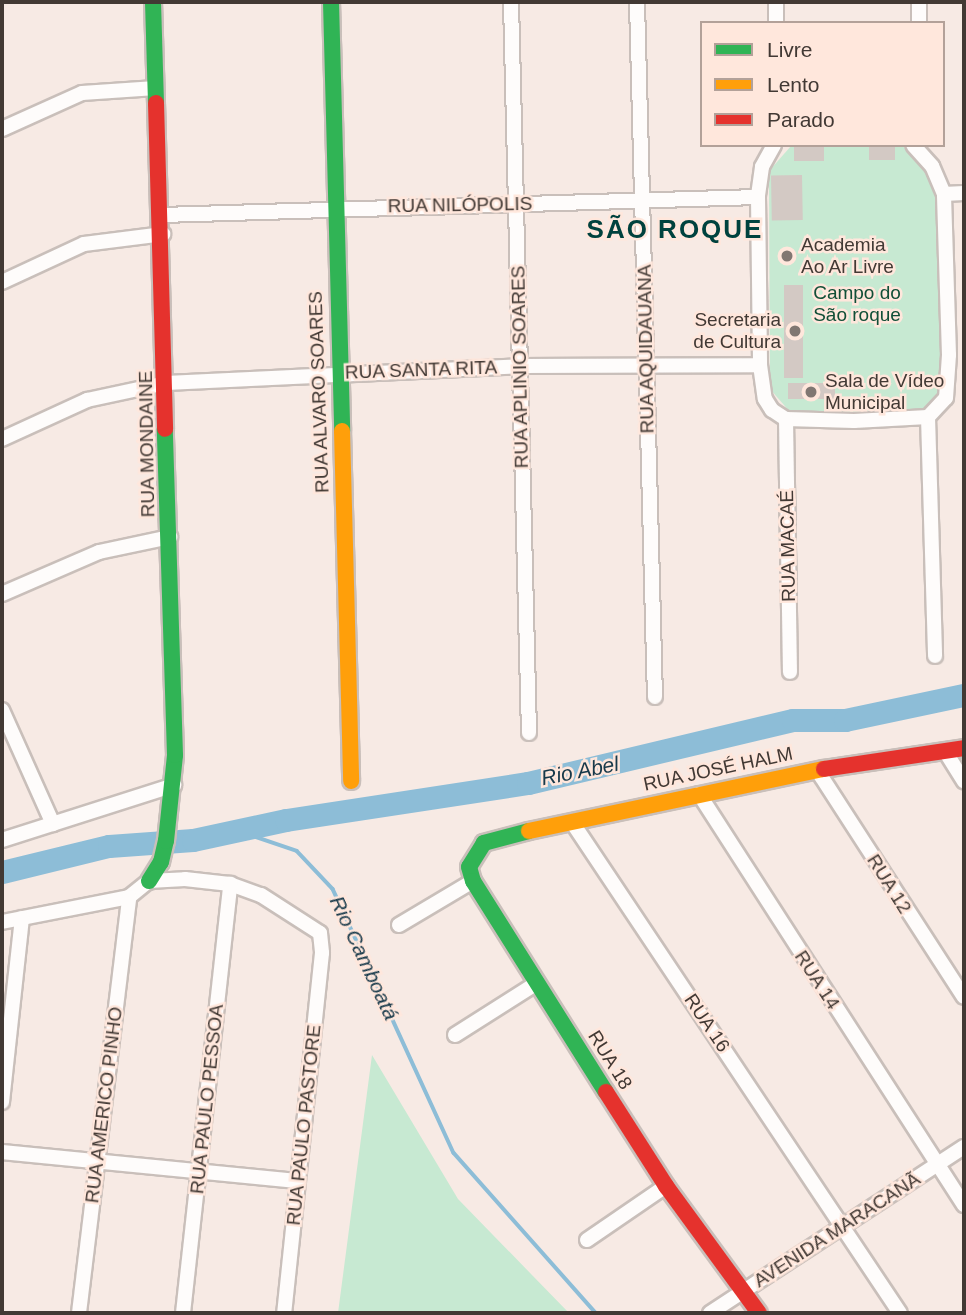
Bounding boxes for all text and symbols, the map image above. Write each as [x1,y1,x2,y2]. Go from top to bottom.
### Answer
legend [700,21,945,147]
text: Livre [767,38,813,61]
text: Lento [767,73,820,96]
text: Parado [767,108,835,131]
street label: RUA NILÓPOLIS [387,192,533,218]
district label: SÃO ROQUE [588,214,762,246]
place label: Academia Ao Ar Livre [801,234,895,278]
marker: Academia Ao Ar Livre [779,248,795,264]
street label: RUA AQUIDAUANA [633,263,659,435]
street label: RUA APLINIO SOARES [507,264,533,470]
park label: Campo do São roque [813,282,901,326]
street label: RUA ALVARO SOARES [304,290,334,494]
place label: Secretaria de Cultura [693,309,781,353]
marker: Secretaria de Cultura [787,323,803,339]
street label: RUA SANTA RITA [343,356,499,384]
street label: RUA MONDAINE [134,370,160,518]
place label: Sala de Vídeo Municipal [825,370,944,414]
marker: Sala de Vídeo Municipal [803,384,819,400]
street label: RUA MACAÉ [776,489,800,603]
street label: RUA JOSÉ HALM [641,742,795,796]
water label: Rio Abel [539,751,621,791]
street label: RUA 12 [862,850,916,918]
water label: Rio Camboatá [324,892,404,1024]
street label: RUA 14 [789,946,845,1014]
street label: RUA 16 [679,989,735,1057]
street label: RUA PAULO PESSOA [186,1002,228,1196]
street label: RUA AMERICO PINHO [81,1005,127,1205]
street label: RUA PAULO PASTORE [282,1023,326,1227]
street label: RUA 18 [583,1026,637,1094]
street label: AVENIDA MARACANÃ [749,1167,925,1293]

